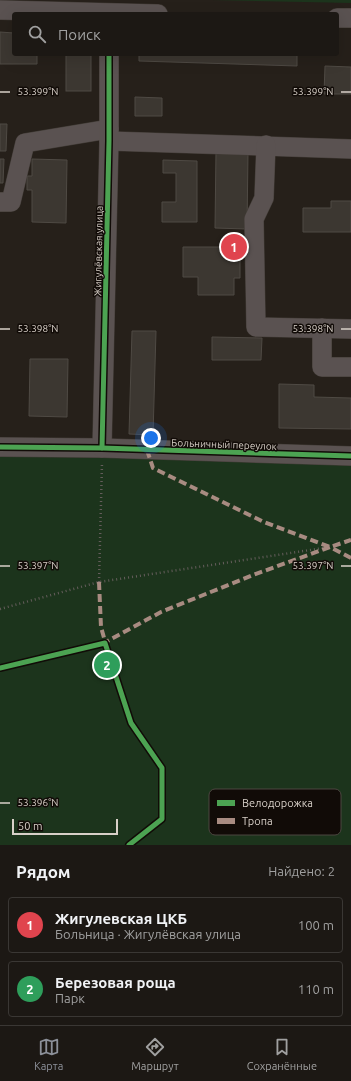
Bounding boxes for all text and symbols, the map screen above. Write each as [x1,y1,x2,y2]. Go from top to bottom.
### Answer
search box [12,12,339,56]
icon: search [26,23,48,45]
text: Поиск [58,26,101,43]
text: 53.399°N [17,86,59,97]
text: 53.399°N [292,86,334,97]
street label: Жигулёвская улица [92,206,105,296]
pin: 1 [221,232,247,262]
text: 53.398°N [17,323,59,334]
text: 53.398°N [292,323,334,334]
your location [141,428,161,448]
street label: Больничный переулок [171,437,277,452]
text: 53.397°N [17,560,59,571]
text: 53.397°N [292,560,334,571]
pin: 2 [94,650,120,680]
legend [209,789,341,835]
text: 53.396°N [17,797,59,808]
text: Велодорожка [242,797,313,809]
text: Тропа [242,815,273,827]
scale bar [12,817,118,836]
text: 50 m [18,820,42,832]
text: Рядом [16,862,71,881]
text: Найдено: 2 [268,864,335,878]
text: Жигулевская ЦКБ [55,910,187,927]
text: 1 [26,918,34,932]
text: 100 m [298,918,334,932]
text: Больница · Жигулёвская улица [55,927,241,941]
text: Березовая роща [55,974,176,991]
text: 2 [26,982,34,996]
text: 110 m [298,982,334,996]
text: Парк [55,991,85,1005]
tab: Карта [34,1036,63,1072]
tab: Маршрут [131,1036,179,1072]
tab: Сохранённые [247,1036,317,1072]

